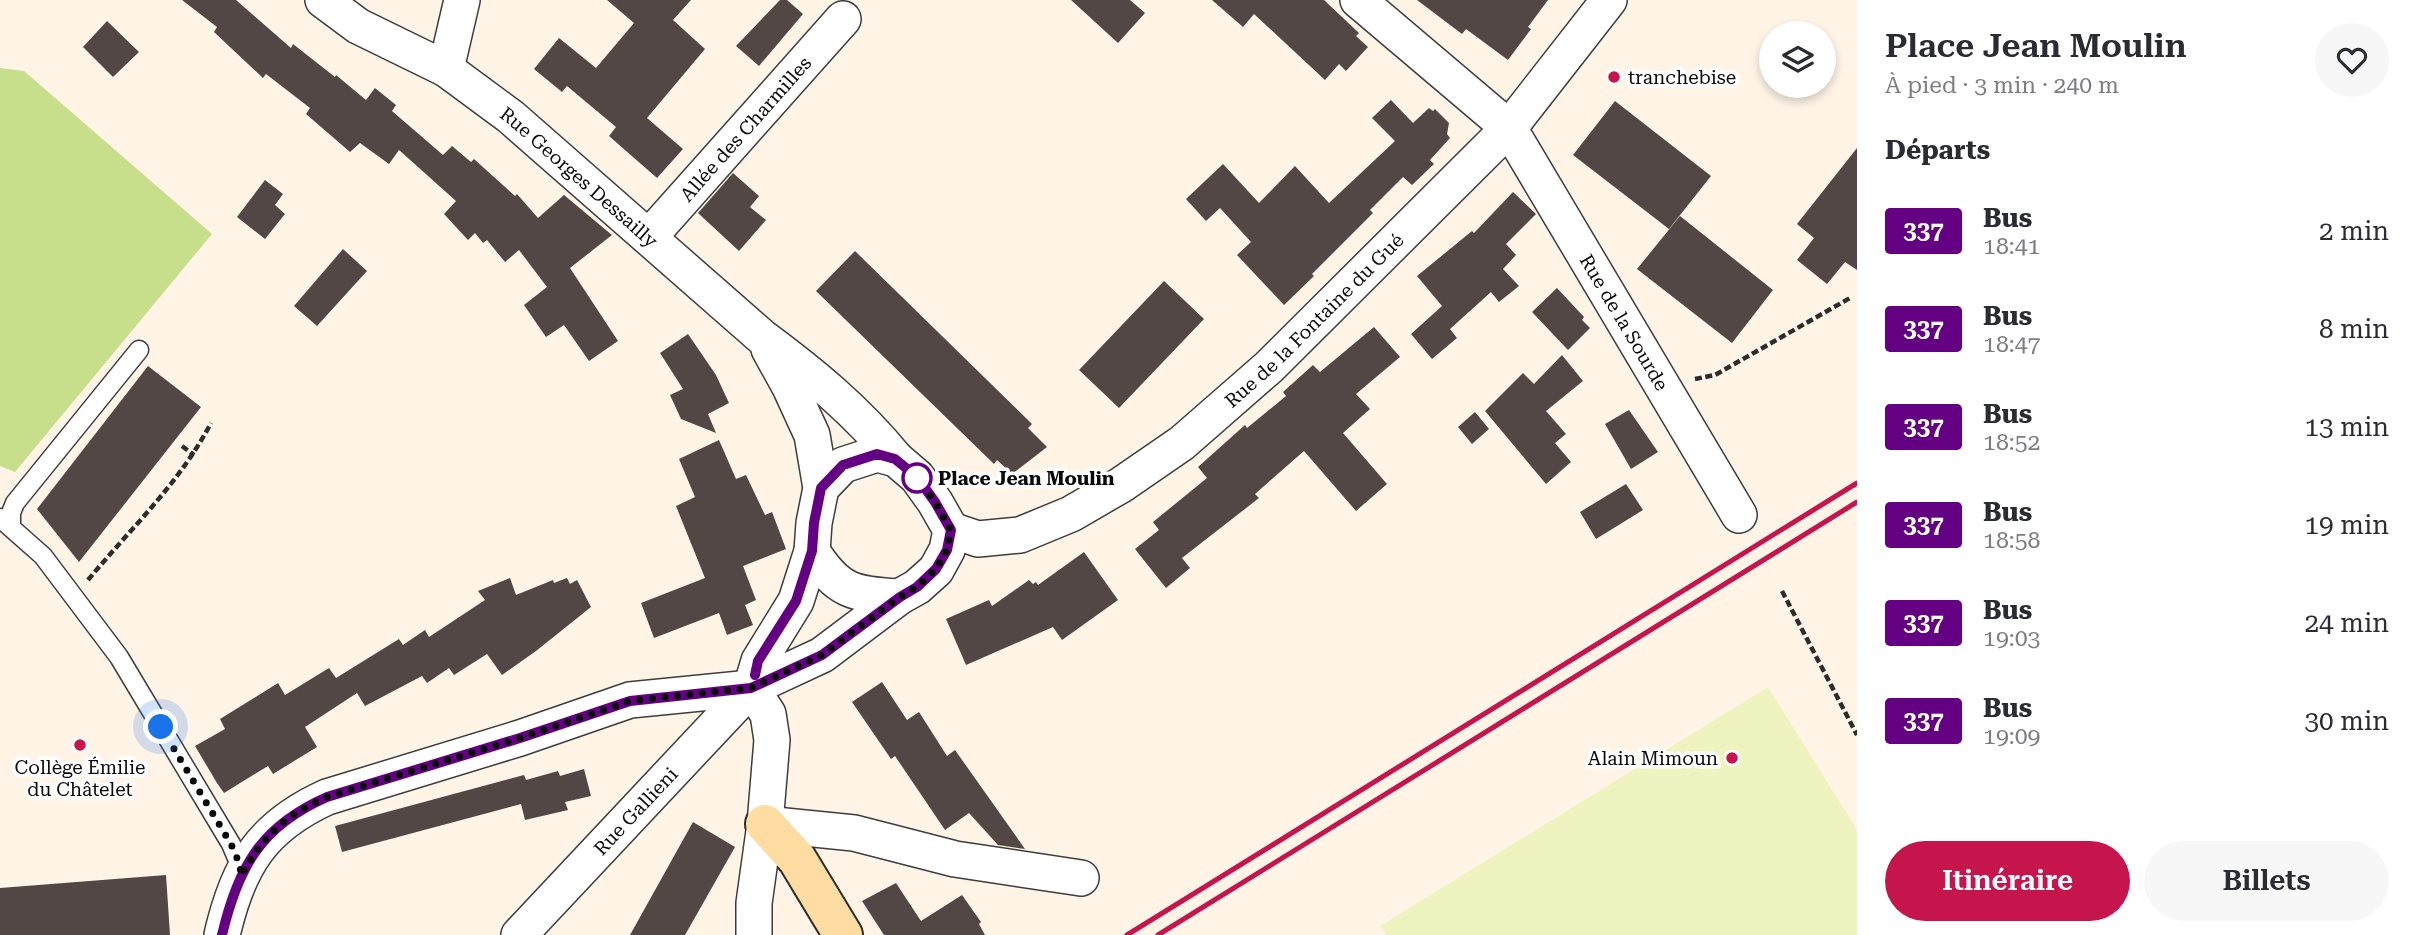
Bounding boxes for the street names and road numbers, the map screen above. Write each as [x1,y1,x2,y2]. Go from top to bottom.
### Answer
street label: Allée des Charmilles [675,51,816,206]
street label: Rue Georges Dessailly [496,102,663,252]
street label: Rue de la Fontaine du Gué [1220,228,1408,412]
street label: Rue de la Sourde [1575,250,1674,395]
street label: Rue Gallieni [589,762,682,860]

